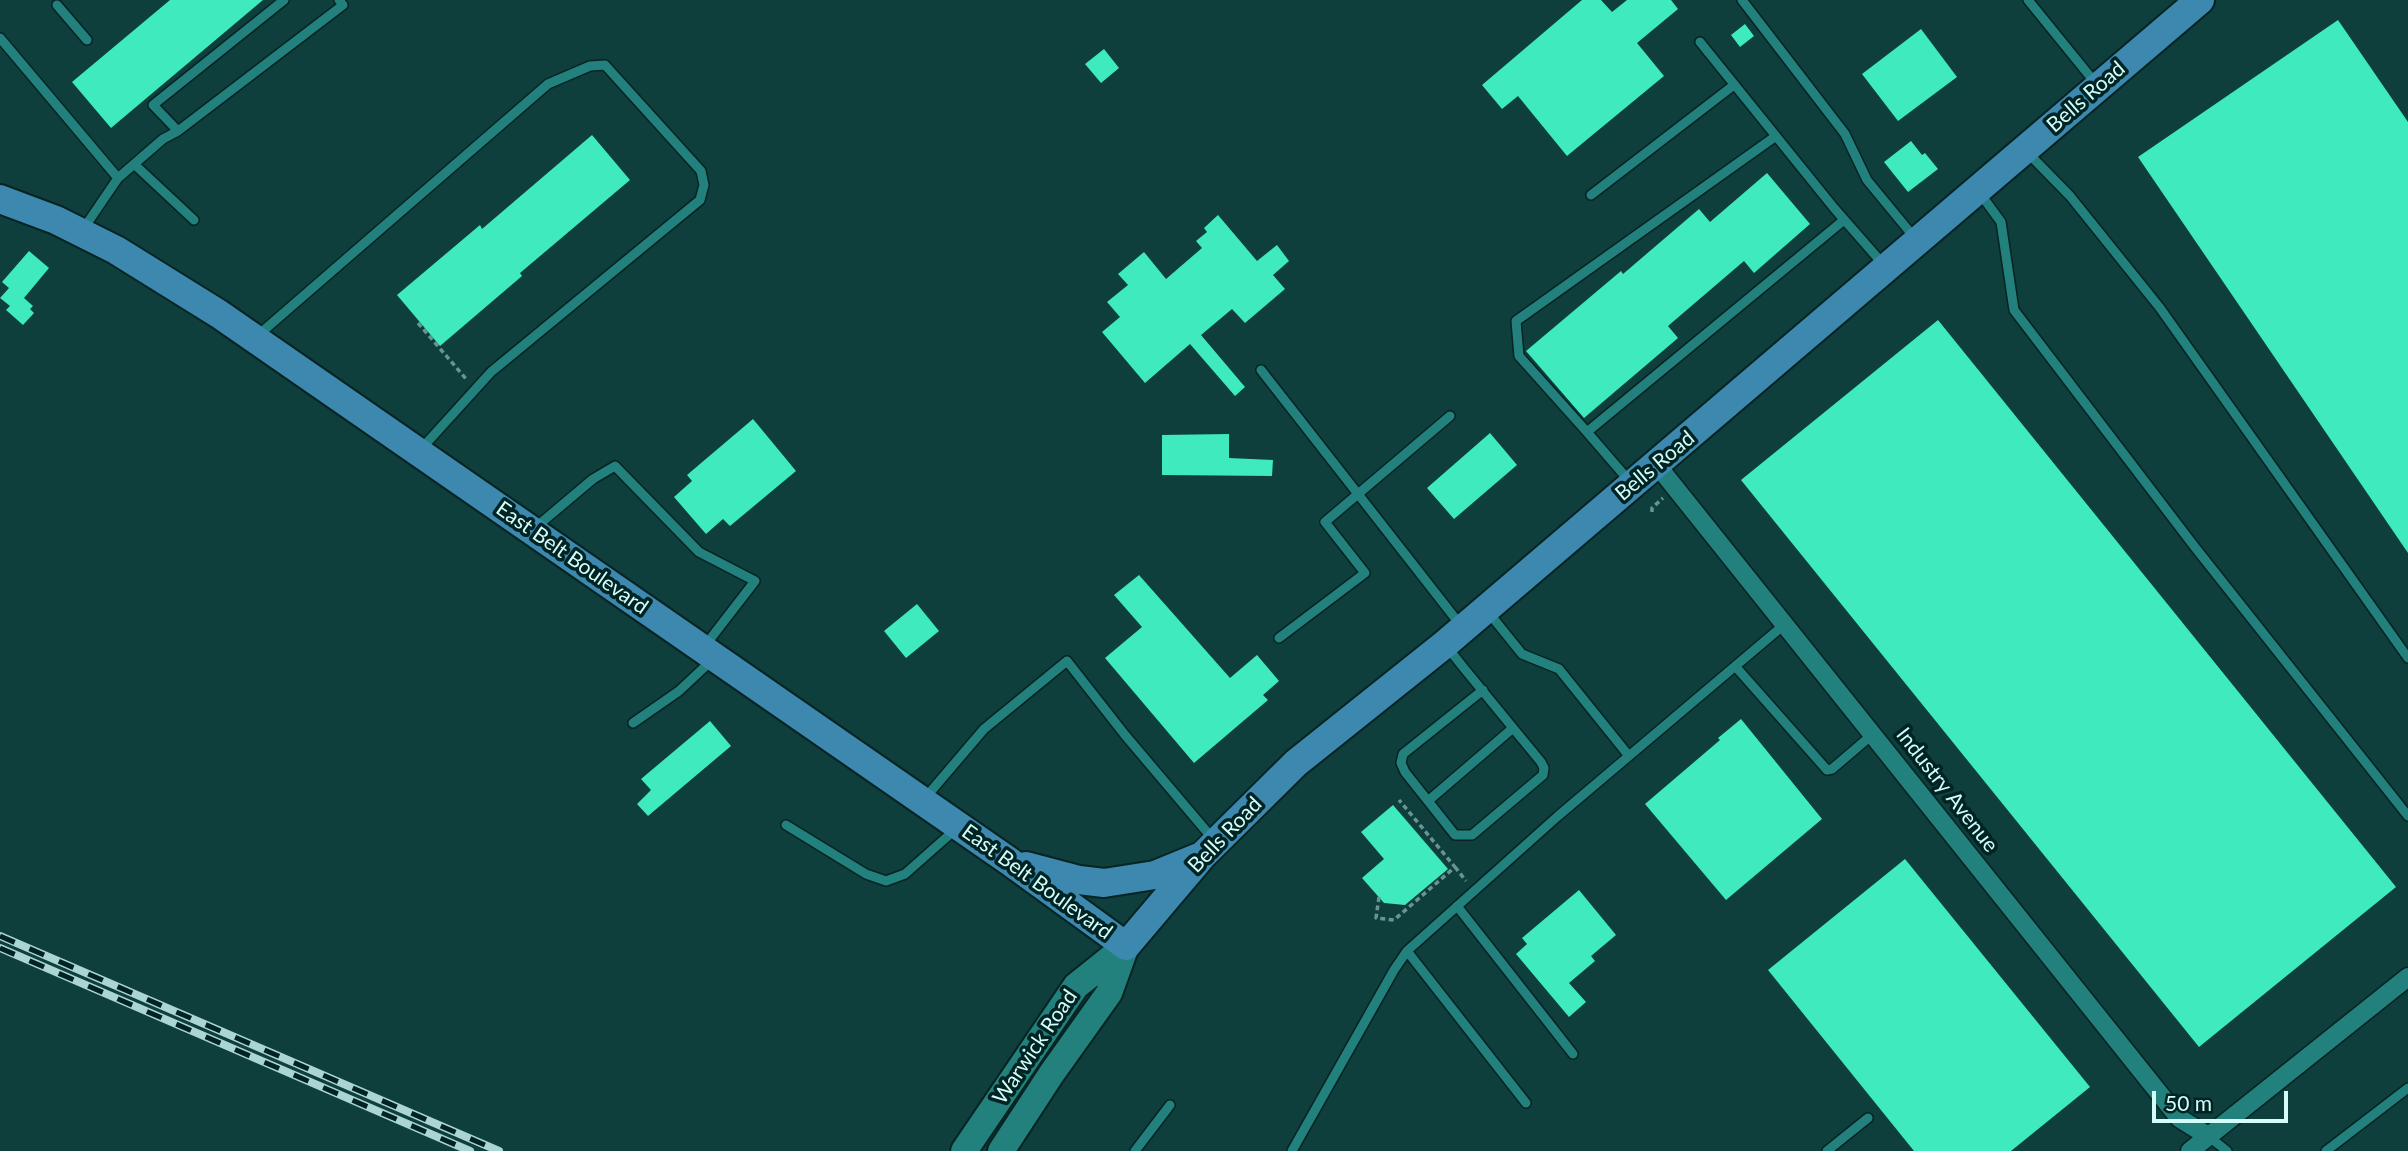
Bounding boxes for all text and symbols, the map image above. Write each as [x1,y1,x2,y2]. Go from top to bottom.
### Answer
street label: Bells Road [2042,56,2130,138]
street label: Bells Road [1610,426,1700,506]
street label: East Belt Boulevard [491,496,653,620]
street label: Industry Avenue [1891,723,2003,857]
street label: Bells Road [1183,792,1267,878]
street label: East Belt Boulevard [957,819,1117,945]
street label: Warwick Road [987,985,1083,1109]
scale bar [2156,1078,2292,1122]
text: 50 m [2165,1090,2212,1115]

